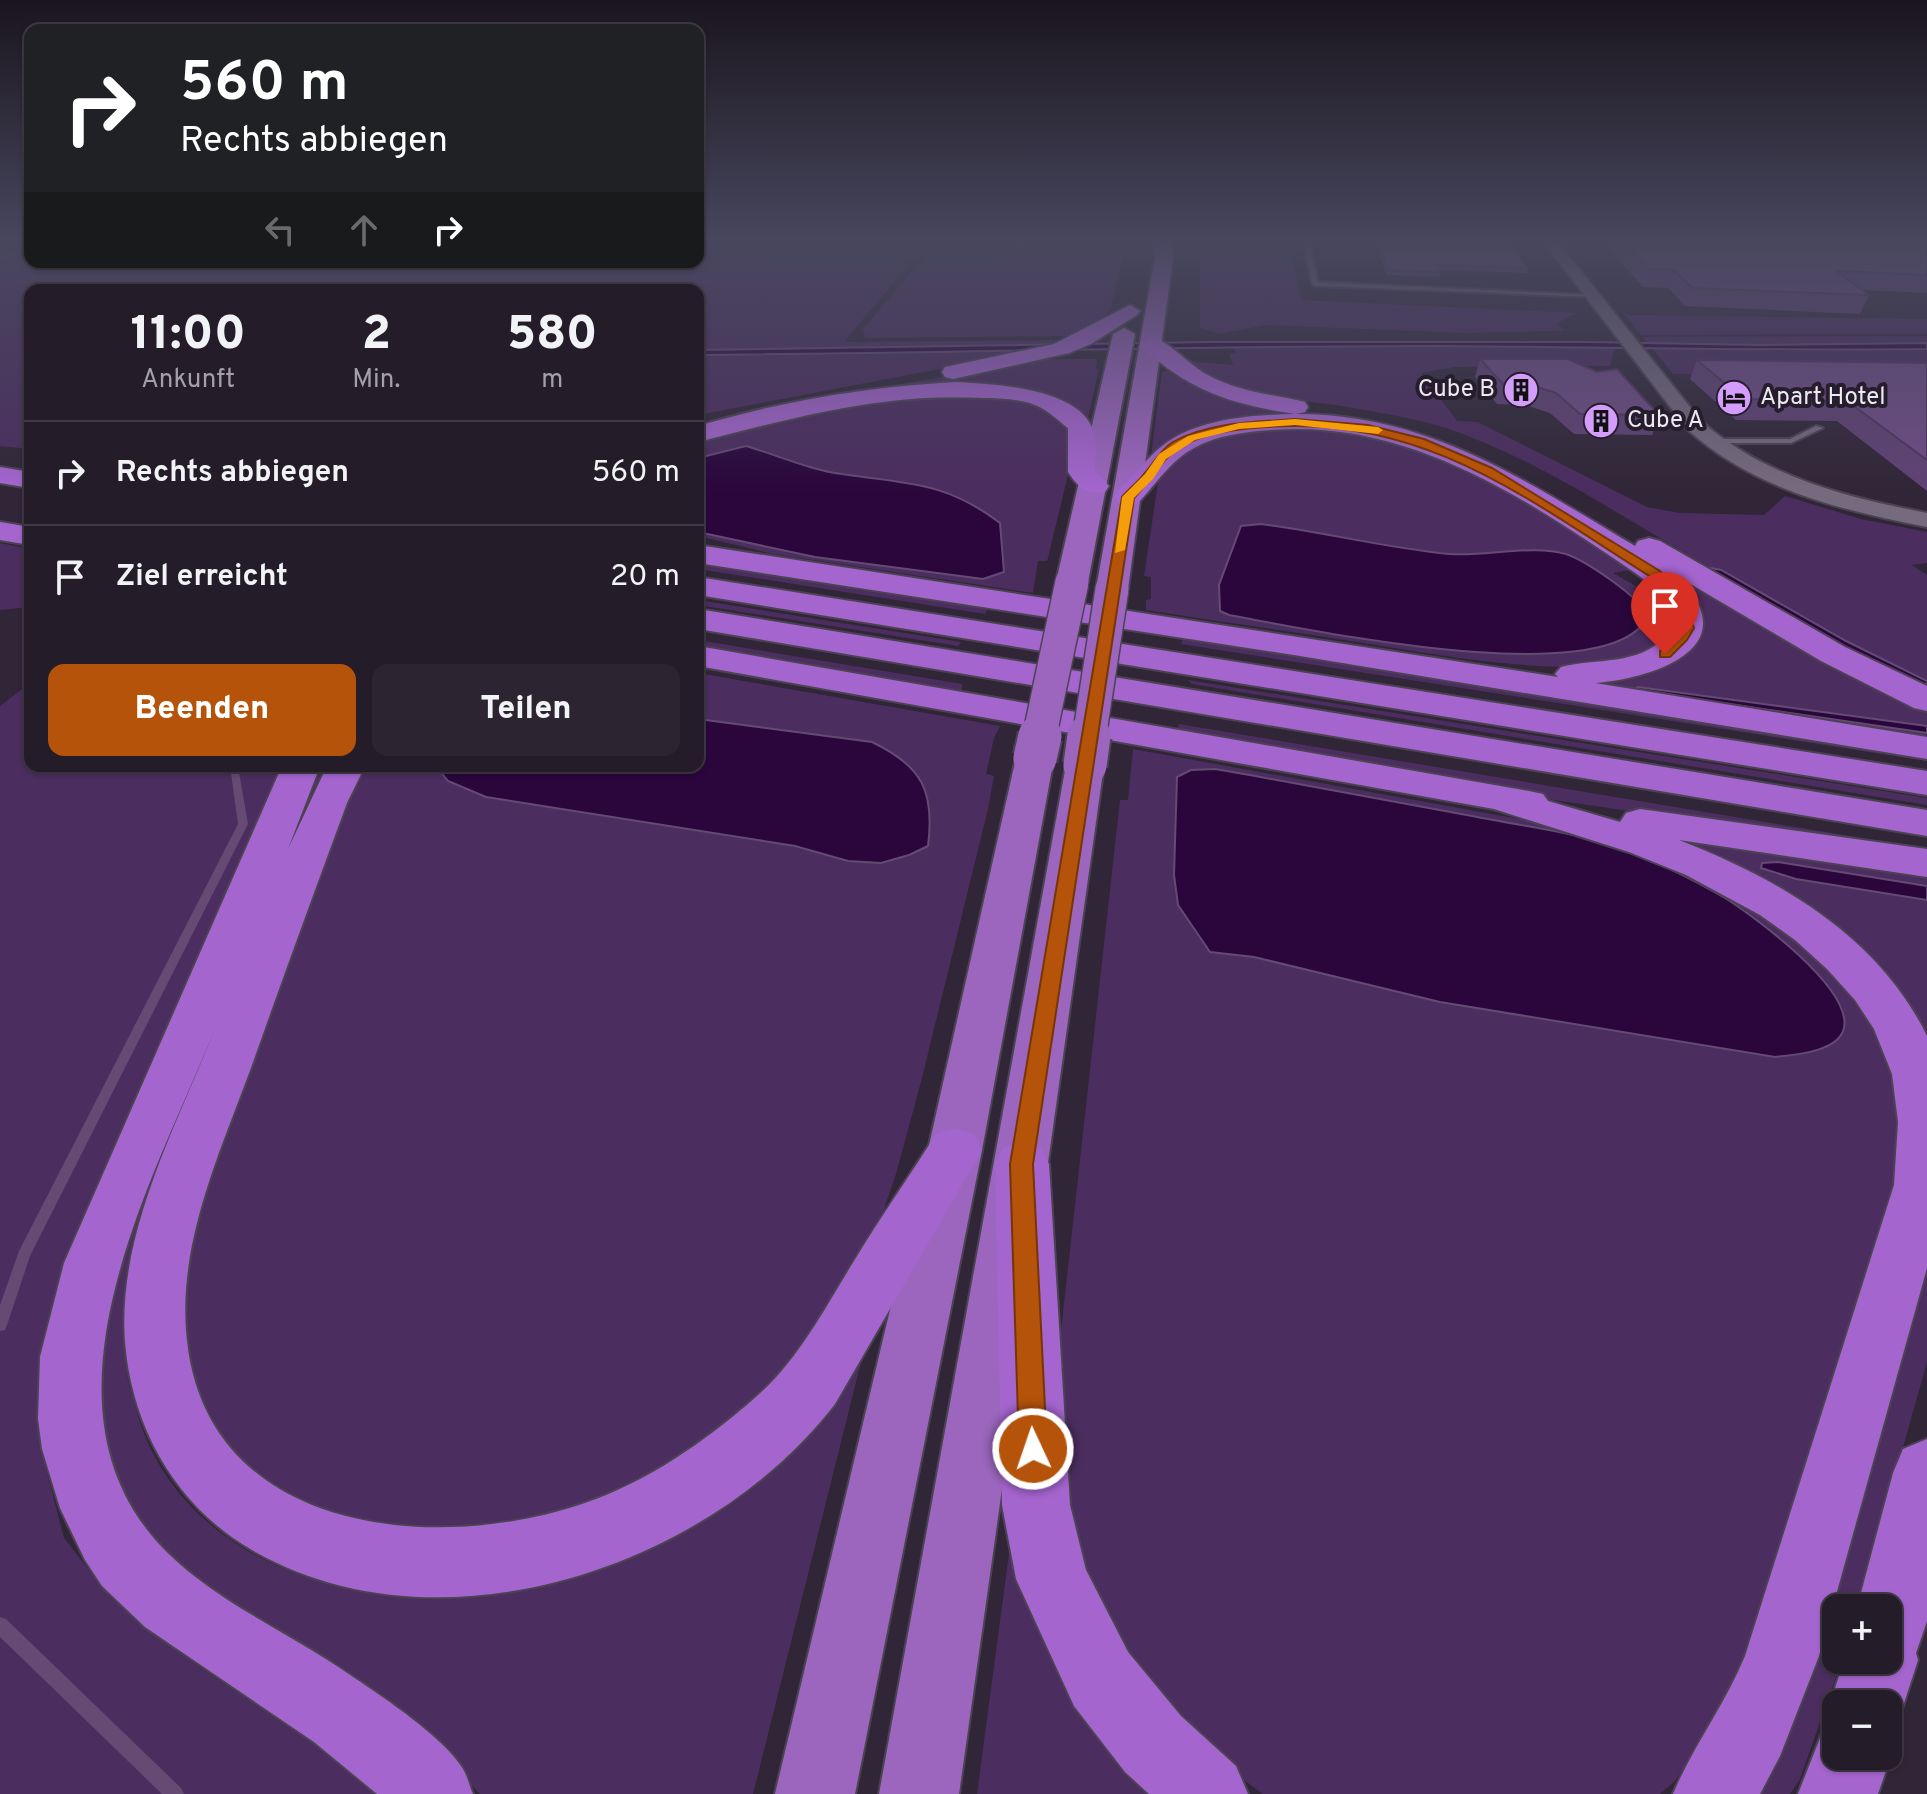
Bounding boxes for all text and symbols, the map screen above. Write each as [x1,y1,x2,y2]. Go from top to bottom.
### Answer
text: 560 m [180,50,349,120]
icon: right [48,56,152,160]
text: Rechts abbiegen [180,119,448,165]
icon: left [258,208,302,252]
icon: ahead [342,208,386,252]
icon: right [426,208,470,252]
text: 11:00 [130,306,246,366]
text: 2 [362,306,391,366]
text: 580 [507,306,598,366]
text: Ankunft [141,364,235,397]
text: Min. [352,364,400,397]
text: m [541,364,563,397]
building icon: Cube B [1502,371,1540,409]
place label: Cube B [1418,375,1495,405]
hotel icon: Apart Hotel [1715,379,1753,417]
place label: Apart Hotel [1760,383,1886,413]
building icon: Cube A [1582,402,1620,440]
place label: Cube A [1627,406,1704,436]
icon: right [48,451,92,495]
text: Rechts abbiegen [116,455,349,492]
text: 560 m [592,455,680,492]
icon: arrive [48,555,92,599]
text: Ziel erreicht [116,559,288,596]
text: 20 m [610,559,680,596]
pin [1631,572,1699,654]
icon: arrive [1643,584,1687,628]
button: Beenden [48,664,356,756]
button: Teilen [372,664,680,756]
position arrow [991,1407,1075,1491]
map controls [1822,1594,1902,1770]
button: + [1822,1594,1902,1674]
button: − [1822,1690,1902,1770]

